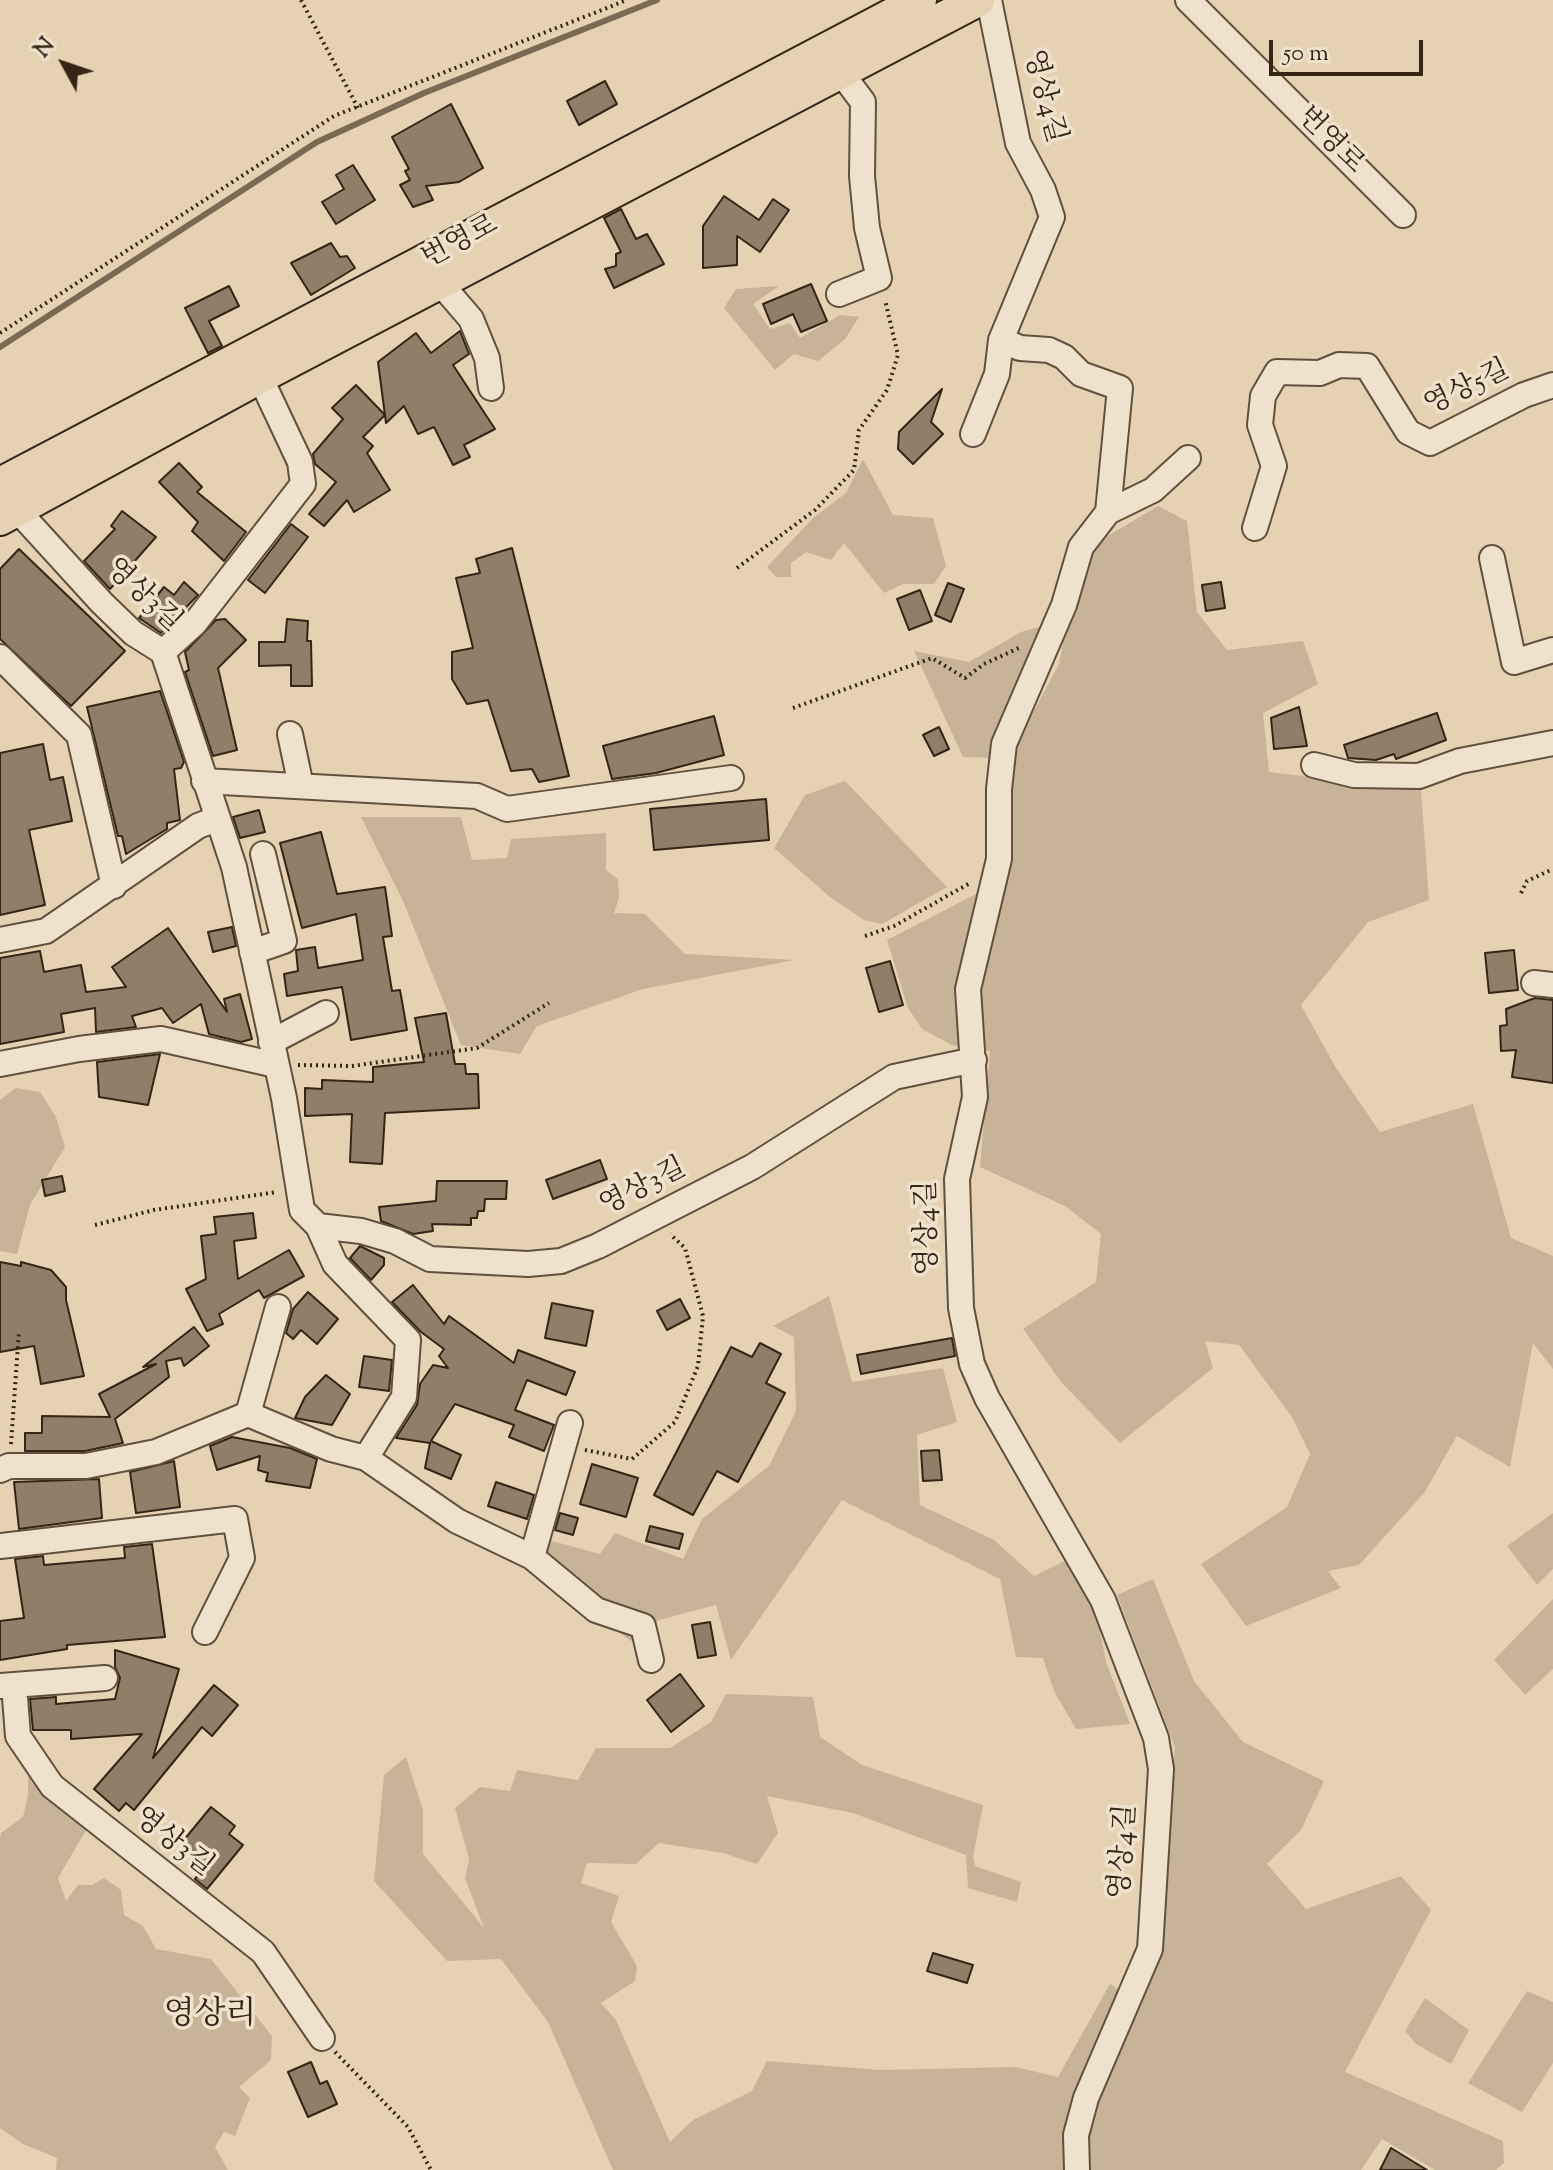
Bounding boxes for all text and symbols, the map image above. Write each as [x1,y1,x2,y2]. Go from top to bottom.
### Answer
north arrow [24,24,104,104]
scale bar [1273,24,1427,74]
text: N [28,32,64,66]
text: 50 m [1283,37,1329,71]
street label: 영상4길 [1013,47,1071,147]
street label: 번영로 [1288,101,1370,183]
street label: 번영로 [417,210,505,278]
street label: 영상5길 [1420,355,1516,425]
street label: 영상3길 [97,553,187,641]
street label: 영상3길 [595,1153,693,1225]
street label: 영상4길 [912,1180,948,1276]
street label: 영상3길 [125,1802,219,1886]
street label: 영상4길 [1106,1803,1146,1901]
district label: 영상리 [164,1999,256,2037]

